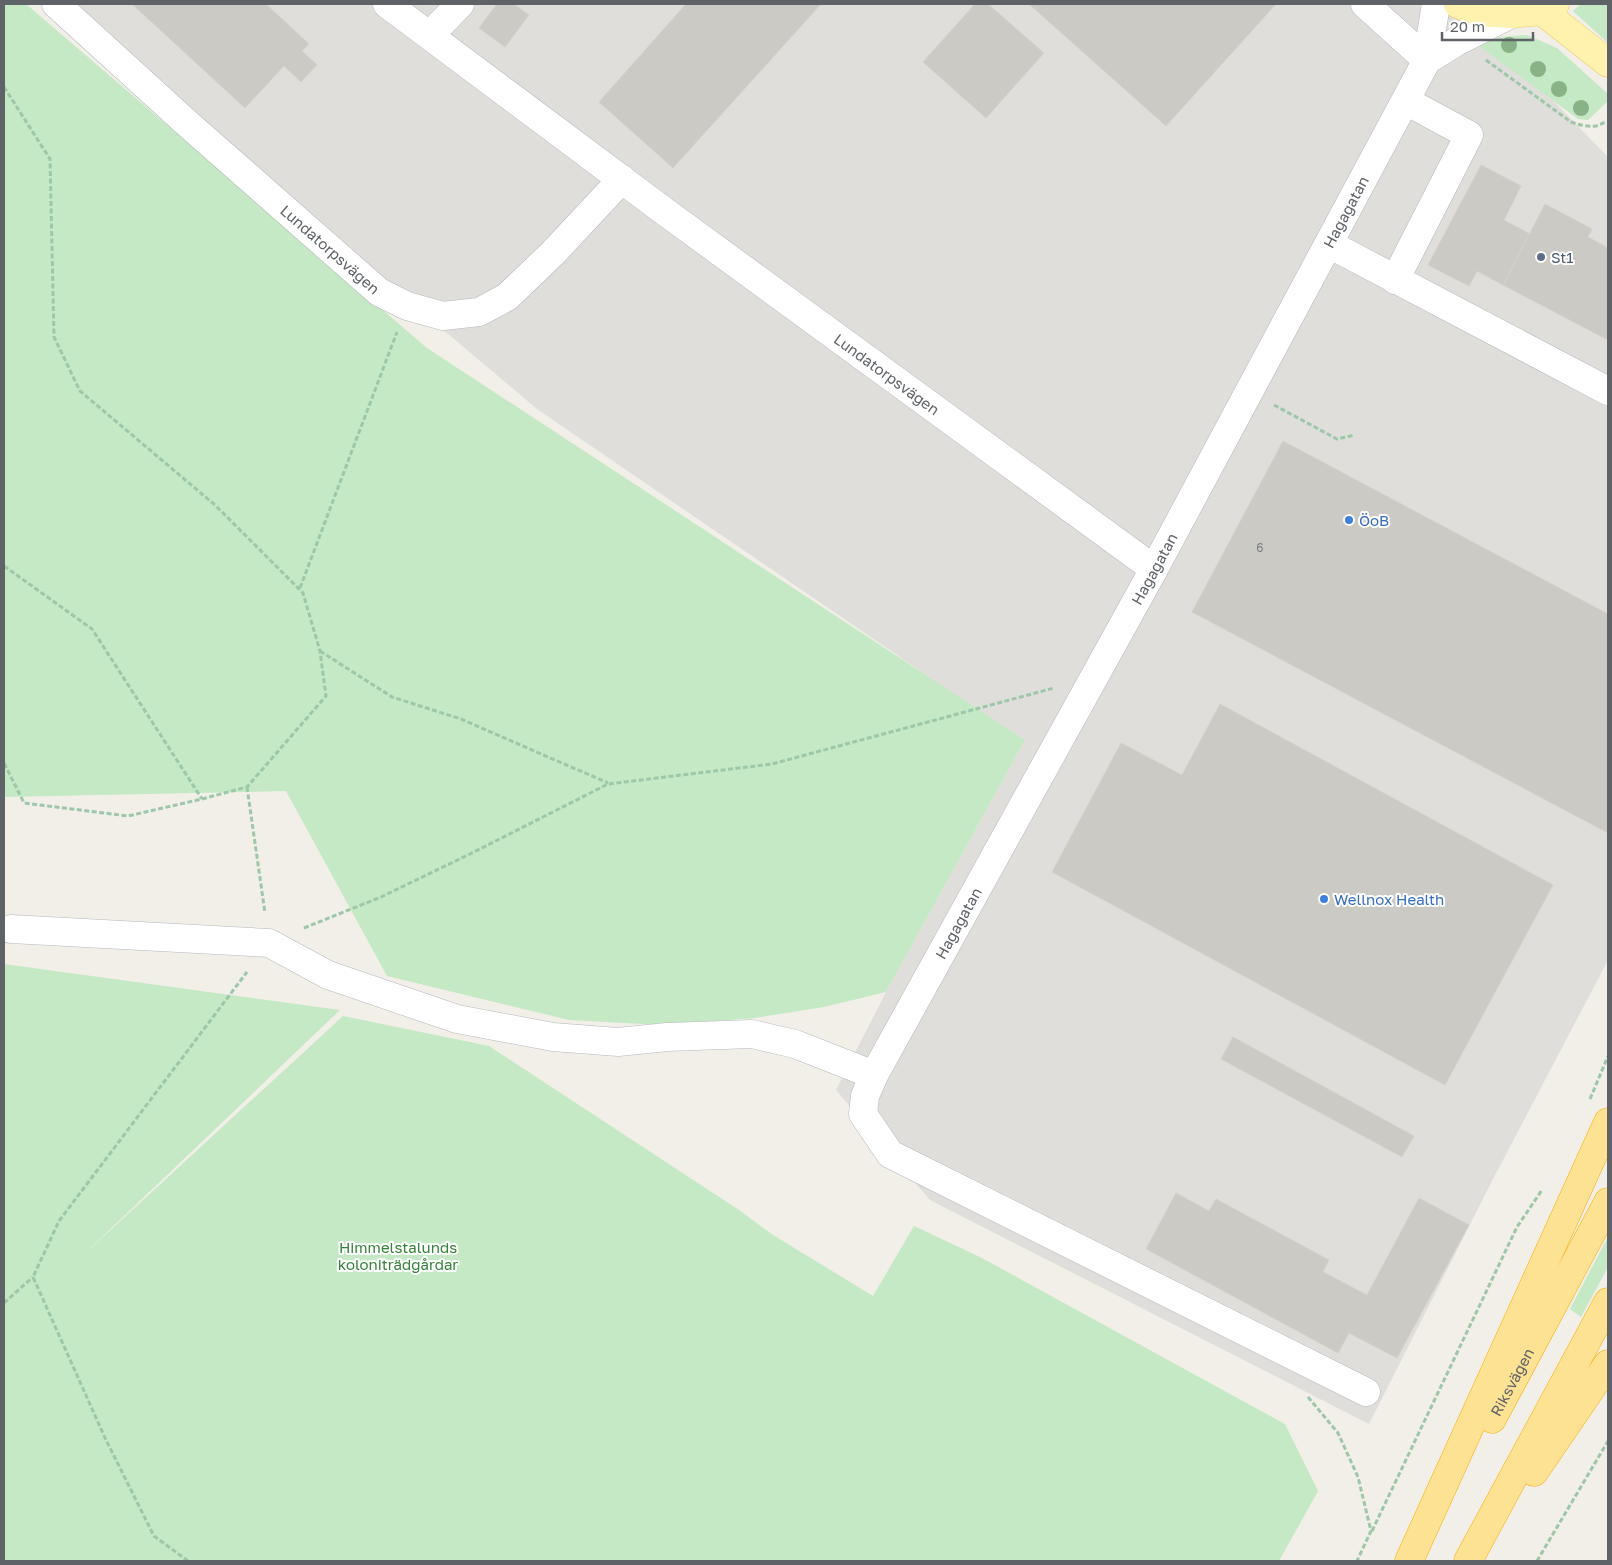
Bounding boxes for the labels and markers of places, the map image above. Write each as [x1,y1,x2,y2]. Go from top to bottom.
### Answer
place label: St1 [1551,248,1574,266]
marker: St1 [1535,251,1547,263]
place label: ÖoB [1359,511,1389,529]
marker: ÖoB [1343,514,1355,526]
place label: Wellnox Health [1334,890,1444,908]
marker: Wellnox Health [1318,893,1330,905]

